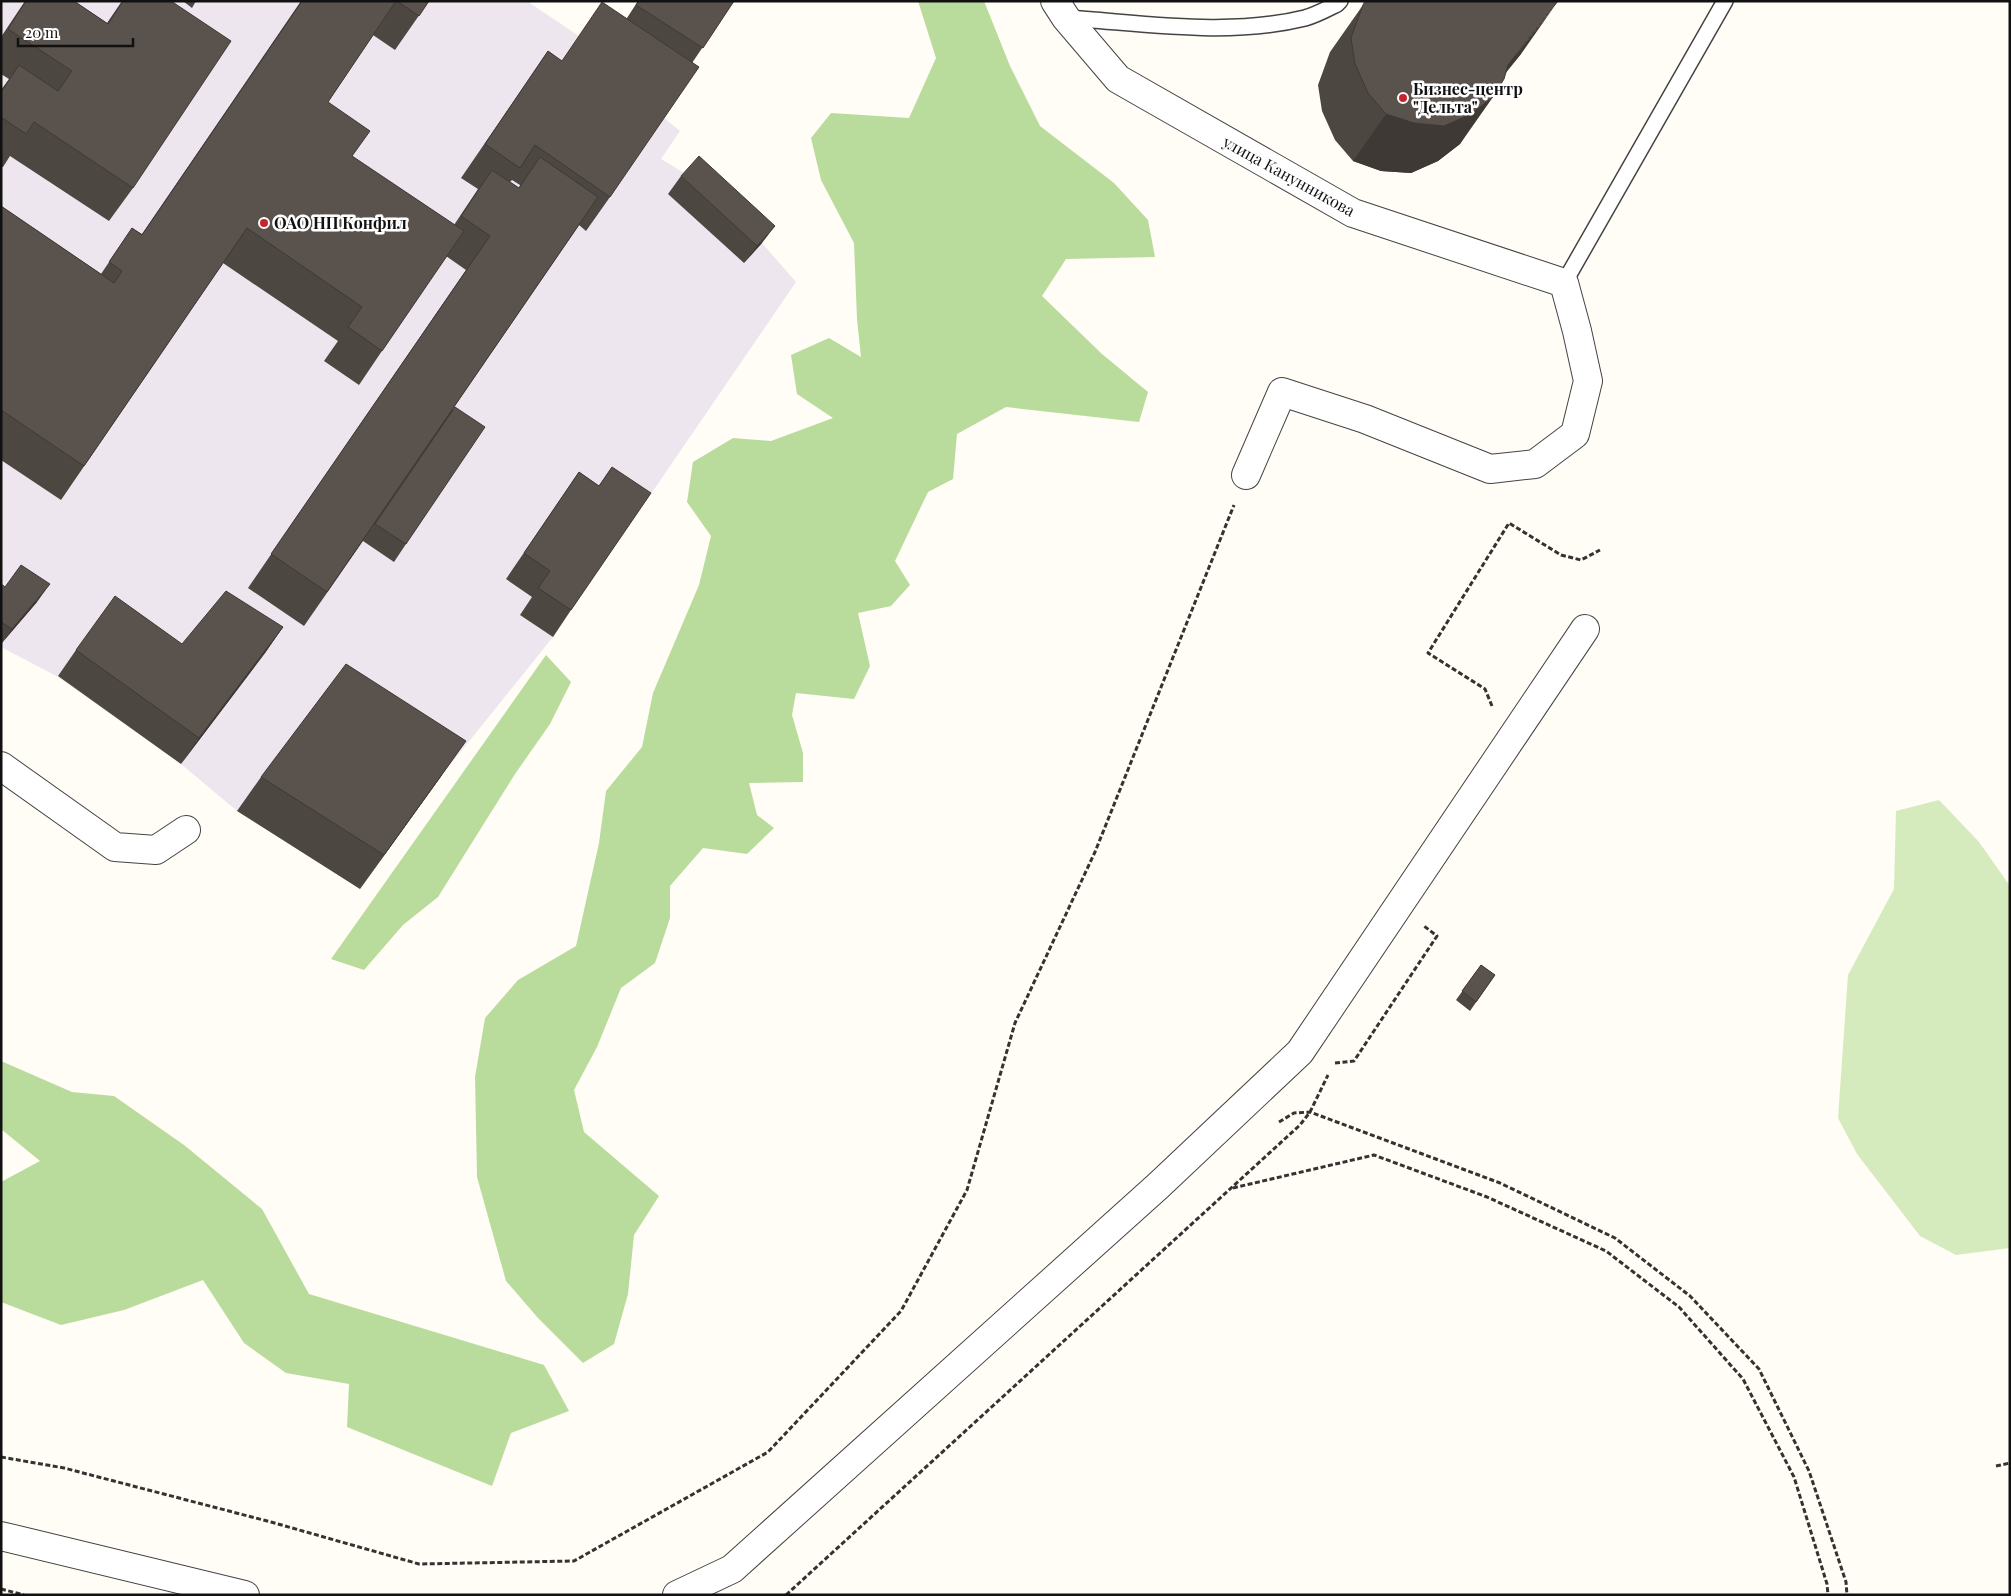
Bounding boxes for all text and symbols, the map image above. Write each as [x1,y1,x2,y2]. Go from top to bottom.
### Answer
scale bar [18,15,132,47]
text: 20 m [25,22,59,42]
place label: Бизнес-центр "Дельта" [1413,78,1523,117]
marker: Бизнес-центр "Дельта" [1397,92,1409,104]
street label: улица Канунникова [1219,130,1359,221]
place label: ОАО НП Конфил [274,212,407,233]
marker: ОАО НП Конфил [258,217,270,229]

